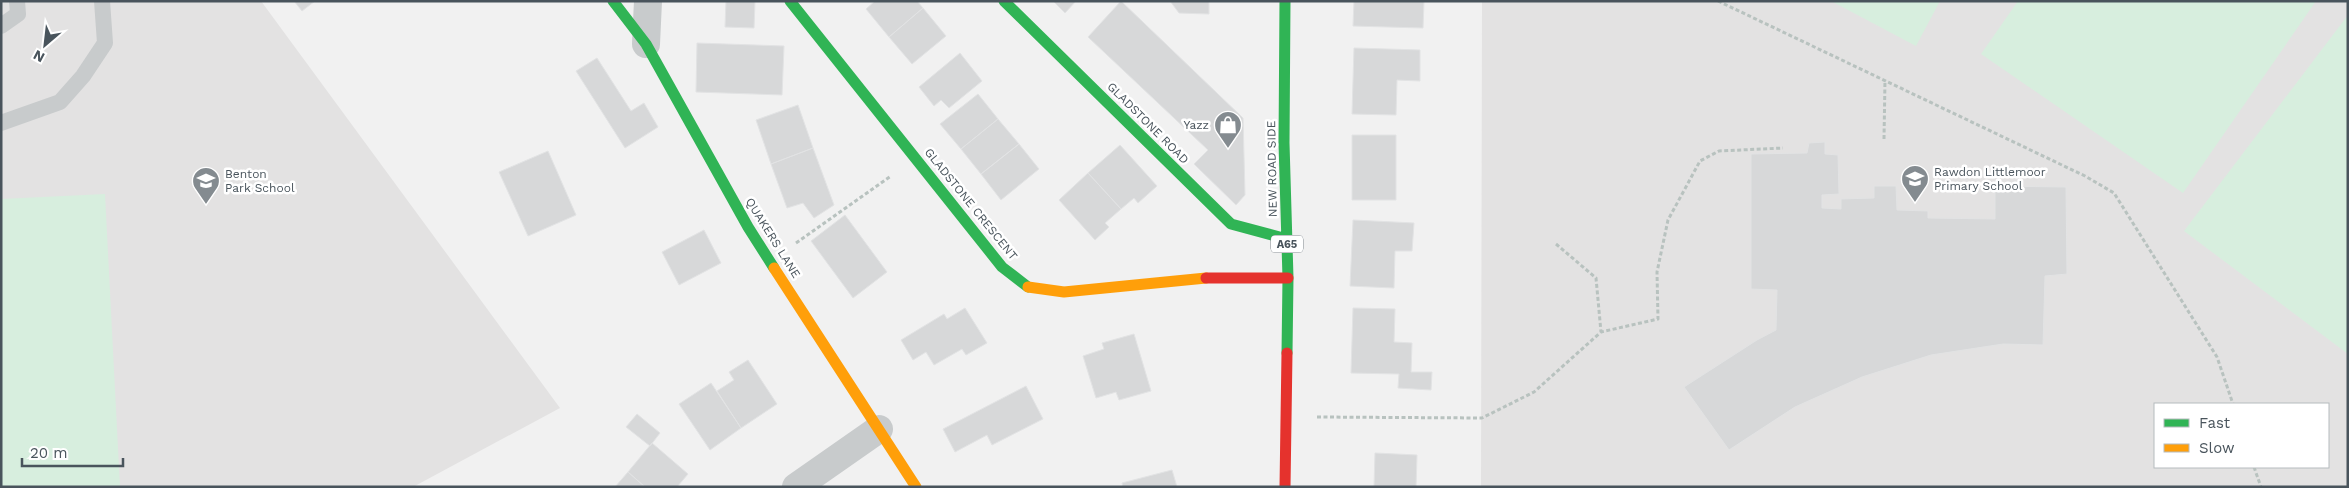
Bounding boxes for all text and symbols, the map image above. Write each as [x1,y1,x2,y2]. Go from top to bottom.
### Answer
north arrow [20,20,70,70]
text: N [31,47,47,66]
street label: GLADSTONE ROAD [1104,79,1192,167]
shop icon: Yazz [1213,110,1243,149]
place label: Yazz [1184,118,1209,132]
street label: NEW ROAD SIDE [1264,120,1280,217]
street label: GLADSTONE CRESCENT [922,145,1020,263]
school or university icon: Rawdon Littlemoor Primary School [1900,164,1930,203]
place label: Rawdon Littlemoor Primary School [1934,165,2046,193]
school or university icon: Benton Park School [191,166,221,205]
place label: Benton Park School [225,167,295,195]
street label: QUAKERS LANE [743,195,803,281]
road number: A65 [1271,235,1303,252]
legend [2154,403,2329,468]
text: Fast [2199,414,2231,432]
scale bar [22,436,124,468]
text: Slow [2199,439,2235,457]
text: 20 m [30,444,68,462]

